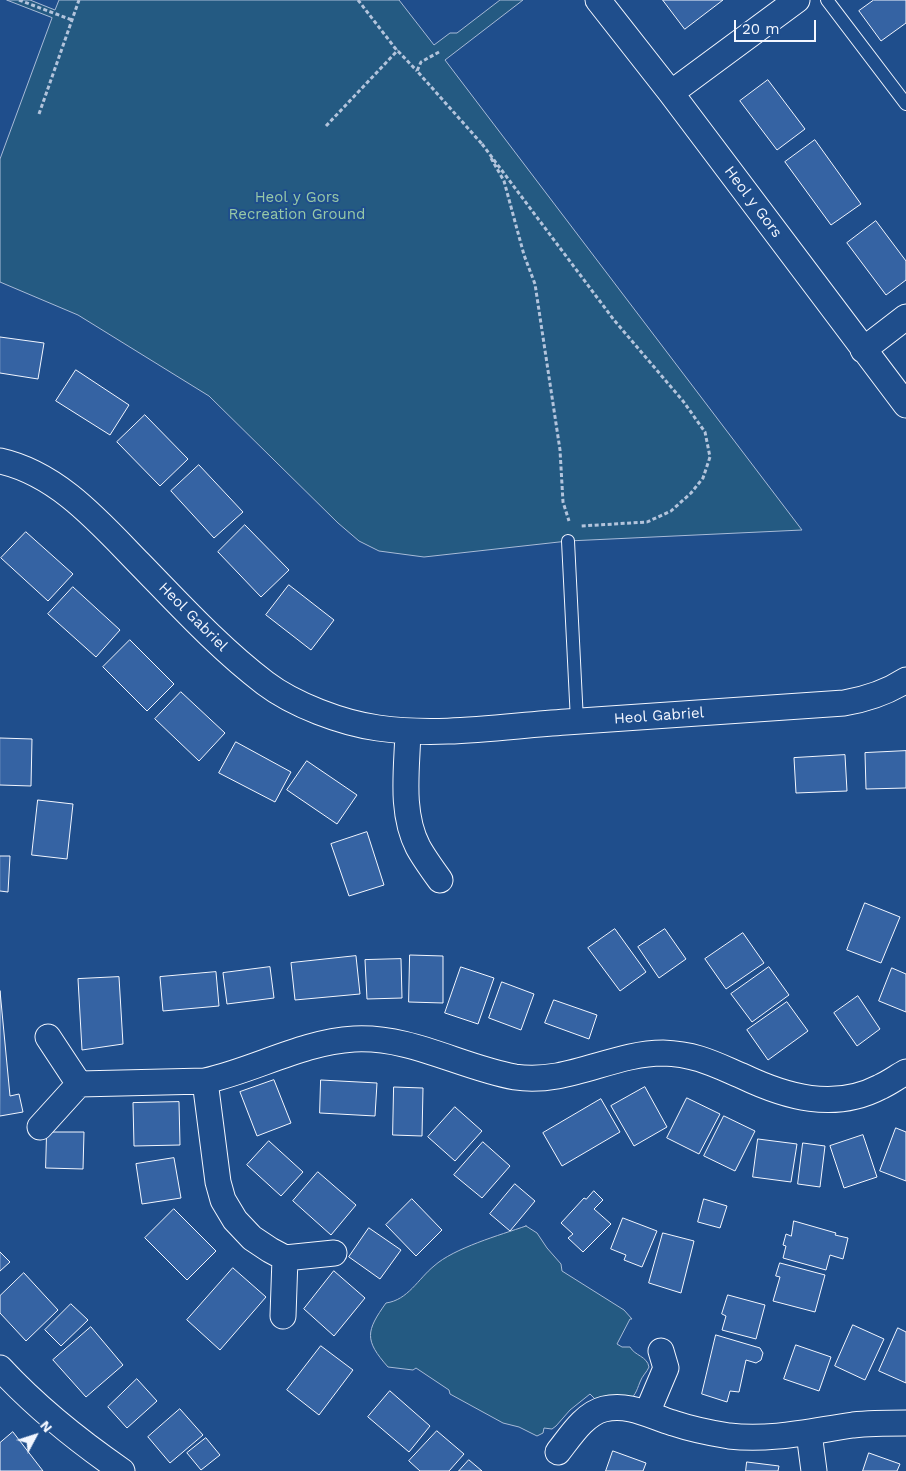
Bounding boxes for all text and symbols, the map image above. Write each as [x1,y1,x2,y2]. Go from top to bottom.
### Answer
scale bar [736,10,818,42]
text: 20 m [742,20,780,38]
street label: Heol y Gors [720,163,786,241]
park label: Heol y Gors Recreation Ground [229,189,365,224]
street label: Heol Gabriel [155,579,231,655]
street label: Heol Gabriel [613,704,705,728]
north arrow [10,1411,60,1461]
text: N [37,1417,56,1435]

